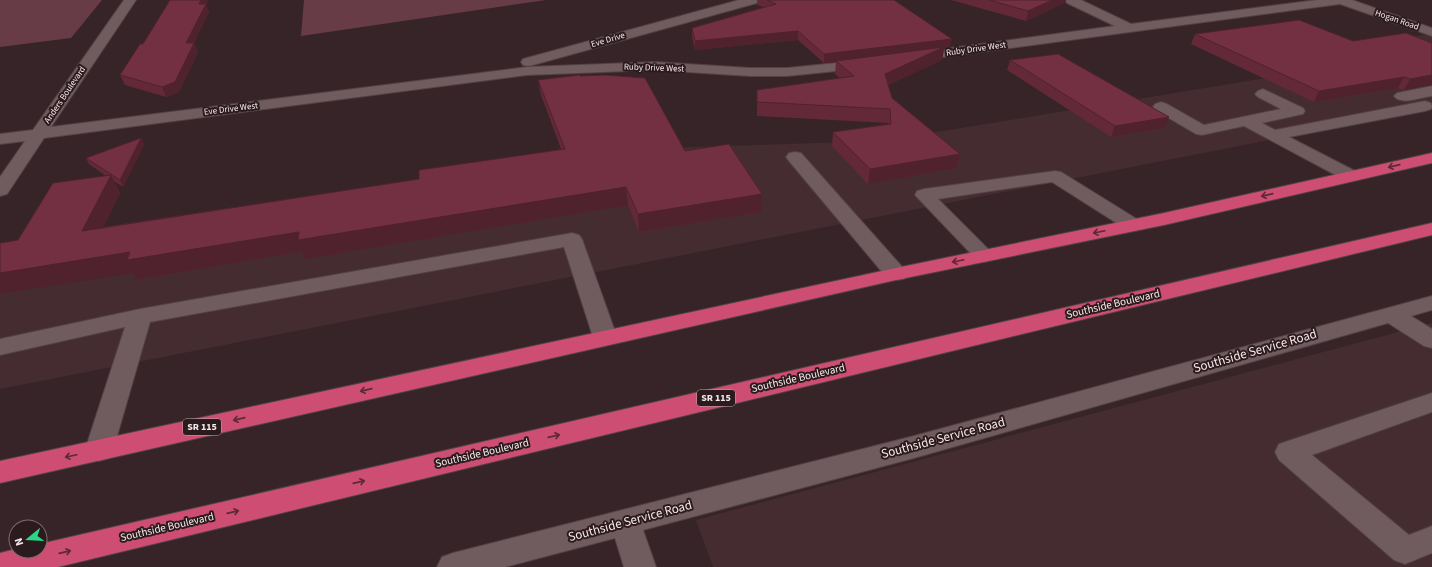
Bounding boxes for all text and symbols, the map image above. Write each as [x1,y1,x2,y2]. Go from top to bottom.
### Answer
street label: Hogan Road [1373,6,1421,34]
street label: Eve Drive [590,29,627,51]
street label: Ruby Drive West [945,38,1007,60]
street label: Ruby Drive West [624,60,684,76]
street label: Anders Boulevard [41,64,89,126]
street label: Eve Drive West [203,99,259,119]
one-way arrow [1388,163,1401,171]
one-way arrow [1261,192,1274,200]
one-way arrow [1093,229,1106,237]
one-way arrow [952,257,965,265]
street label: Southside Boulevard [1065,286,1161,322]
street label: Southside Service Road [1191,325,1319,377]
street label: Southside Boulevard [750,360,846,396]
one-way arrow [359,387,372,395]
road number: SR 115 [697,390,735,406]
street label: Southside Service Road [879,413,1007,463]
one-way arrow [233,415,246,423]
road number: SR 115 [183,419,221,435]
one-way arrow [547,432,560,439]
street label: Southside Boulevard [434,435,530,471]
one-way arrow [65,452,78,460]
one-way arrow [352,478,365,485]
street label: Southside Service Road [566,496,694,546]
one-way arrow [226,508,239,515]
street label: Southside Boulevard [119,509,215,545]
north arrow [8,519,48,559]
text: N [11,536,27,548]
one-way arrow [58,547,71,555]

